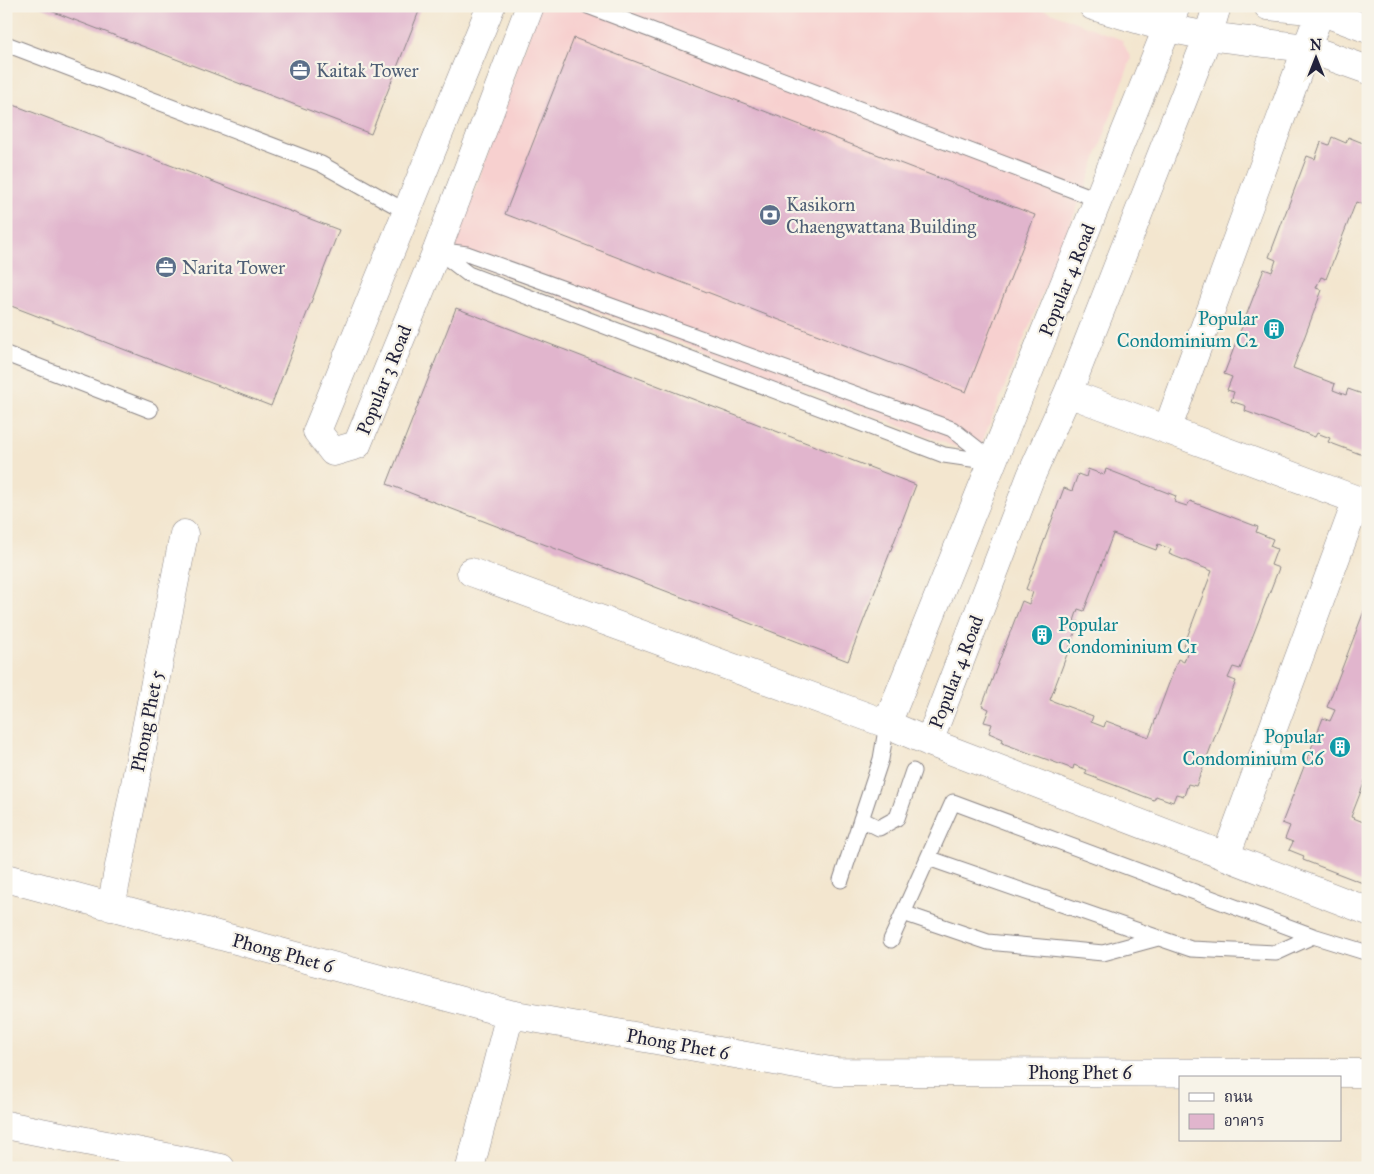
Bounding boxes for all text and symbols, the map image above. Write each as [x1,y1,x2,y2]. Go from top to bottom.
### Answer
north arrow [1292,32,1342,82]
text: N [1310,37,1322,54]
office icon: Kaitak Tower [288,58,312,82]
place label: Kaitak Tower [316,59,420,82]
place label: Kasikorn Chaengwattana Building [786,193,976,239]
bank icon: Kasikorn Chaengwattana Building [758,203,782,227]
street label: Popular 4 Road [1034,220,1100,340]
office icon: Narita Tower [154,255,178,279]
place label: Narita Tower [182,256,286,279]
place label: Popular Condominium C2 [1117,307,1259,352]
building icon: Popular Condominium C2 [1262,317,1286,341]
street label: Popular 3 Road [352,321,417,438]
street label: Popular 4 Road [924,612,988,732]
place label: Popular Condominium C1 [1058,613,1197,658]
building icon: Popular Condominium C1 [1030,623,1054,647]
street label: Phong Phet 5 [126,668,169,774]
place label: Popular Condominium C6 [1182,725,1325,770]
building icon: Popular Condominium C6 [1328,735,1352,759]
street label: Phong Phet 6 [229,928,337,979]
street label: Phong Phet 6 [625,1024,733,1066]
street label: Phong Phet 6 [1028,1061,1133,1085]
legend [1179,1076,1342,1142]
text: ถนน [1224,1088,1253,1106]
text: อาคาร [1224,1112,1264,1130]

